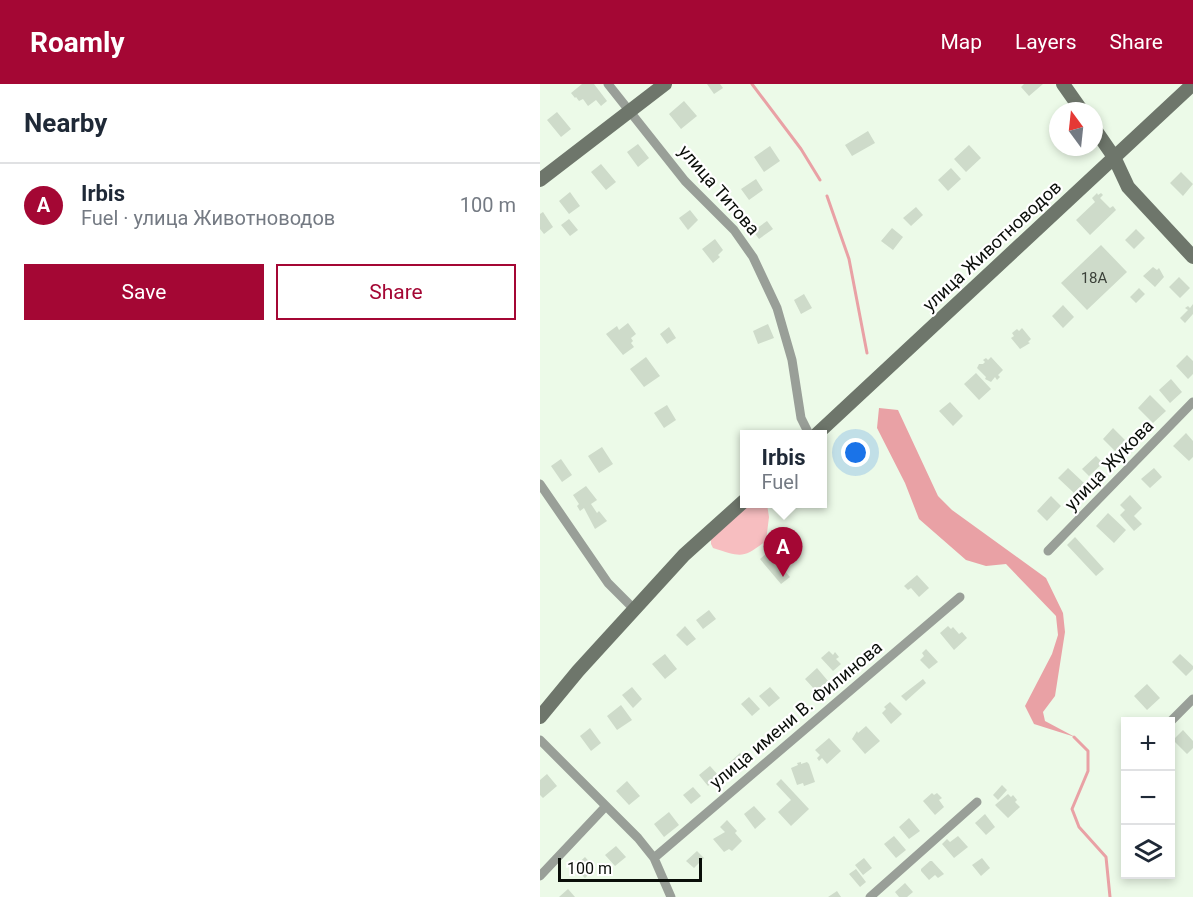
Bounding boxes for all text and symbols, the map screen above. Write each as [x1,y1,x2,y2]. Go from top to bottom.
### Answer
text: Roamly [30,26,125,59]
text: Map [940,30,982,54]
text: Layers [1015,30,1076,54]
text: Share [1109,30,1163,54]
north arrow [1049,102,1103,156]
text: Nearby [24,108,107,138]
street label: улица Титова [675,140,764,239]
street label: улица Животноводов [918,176,1065,315]
text: Irbis [81,181,125,206]
text: A [37,193,50,217]
text: 100 m [460,193,516,217]
text: Fuel · улица Животноводов [81,206,335,230]
button: Save [24,264,264,320]
button: Share [276,264,516,320]
house number: 18А [1081,269,1108,287]
street label: улица Жукова [1060,415,1157,515]
popup [740,430,827,508]
your location [841,438,870,467]
text: Irbis [762,445,806,470]
text: Fuel [762,470,799,494]
pin: A [764,528,802,577]
street label: улица имени В. Филинова [705,636,886,793]
map controls [1121,717,1175,879]
button: + [1121,717,1175,771]
button: − [1121,771,1175,825]
button: layers [1121,825,1175,879]
scale bar [558,855,702,882]
text: 100 m [567,859,612,878]

